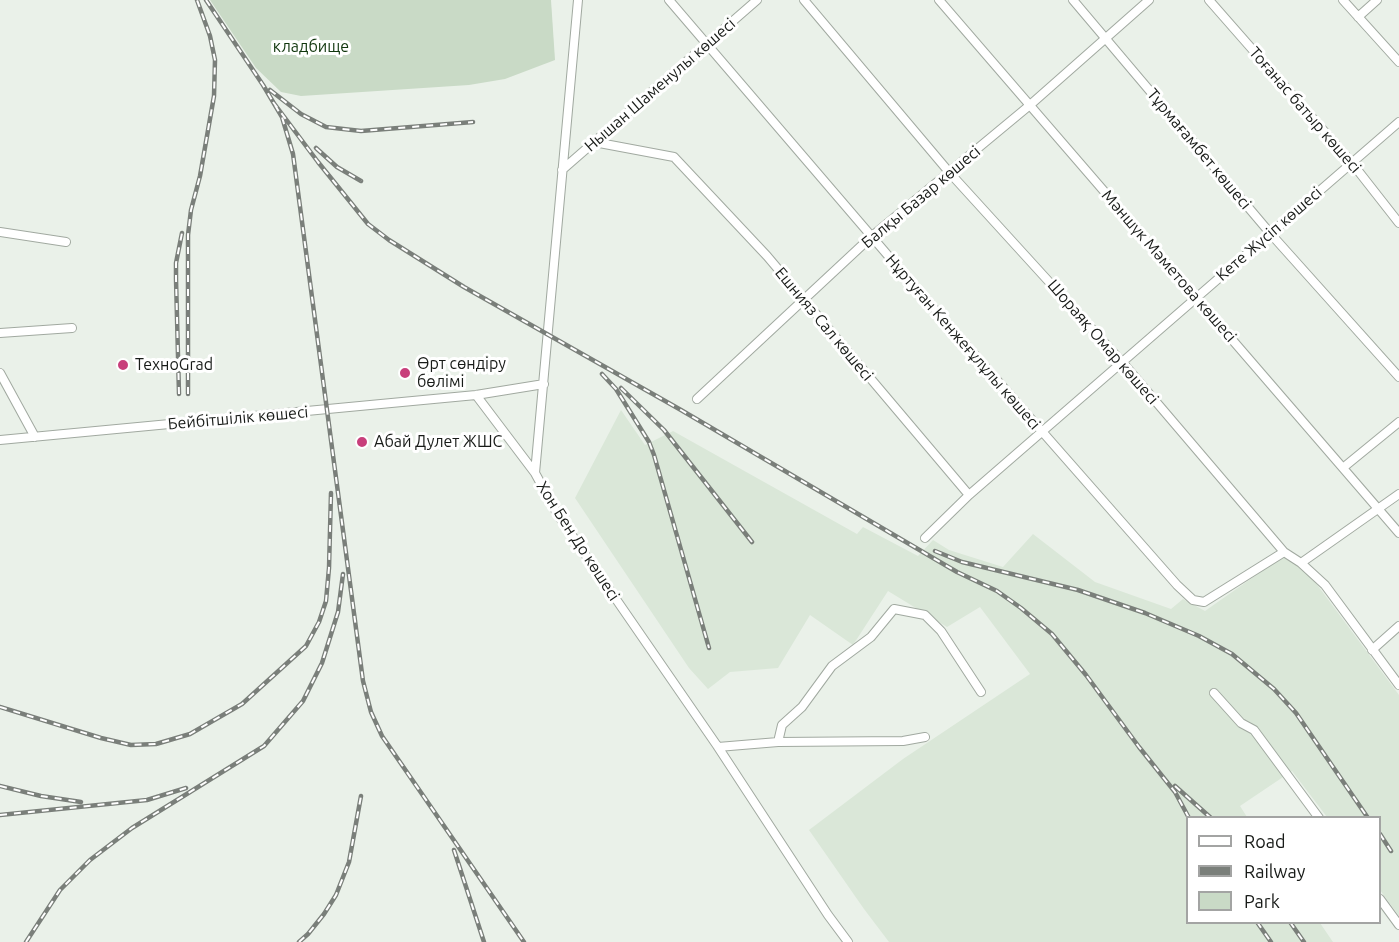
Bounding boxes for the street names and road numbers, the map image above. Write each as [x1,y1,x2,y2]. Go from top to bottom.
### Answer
street label: Нышан Шаменулы көшесі [581,14,739,156]
street label: Тоғанас батыр көшесі [1245,43,1365,177]
street label: Тұрмағамбет көшесі [1143,85,1255,213]
street label: Балқы Базар көшесі [858,142,984,252]
street label: Кете Жүсіп көшесі [1212,183,1326,285]
street label: Мәншүк Мәметова көшесі [1098,186,1240,346]
street label: Нұртуған Кенжеғұлұлы көшесі [882,250,1044,434]
street label: Ешнияз Сал көшесі [771,263,877,385]
street label: Шораяқ Омар көшесі [1044,276,1162,408]
street label: Бейбітшілік көшесі [167,402,309,434]
street label: Хон Бен До көшесі [532,478,624,604]

